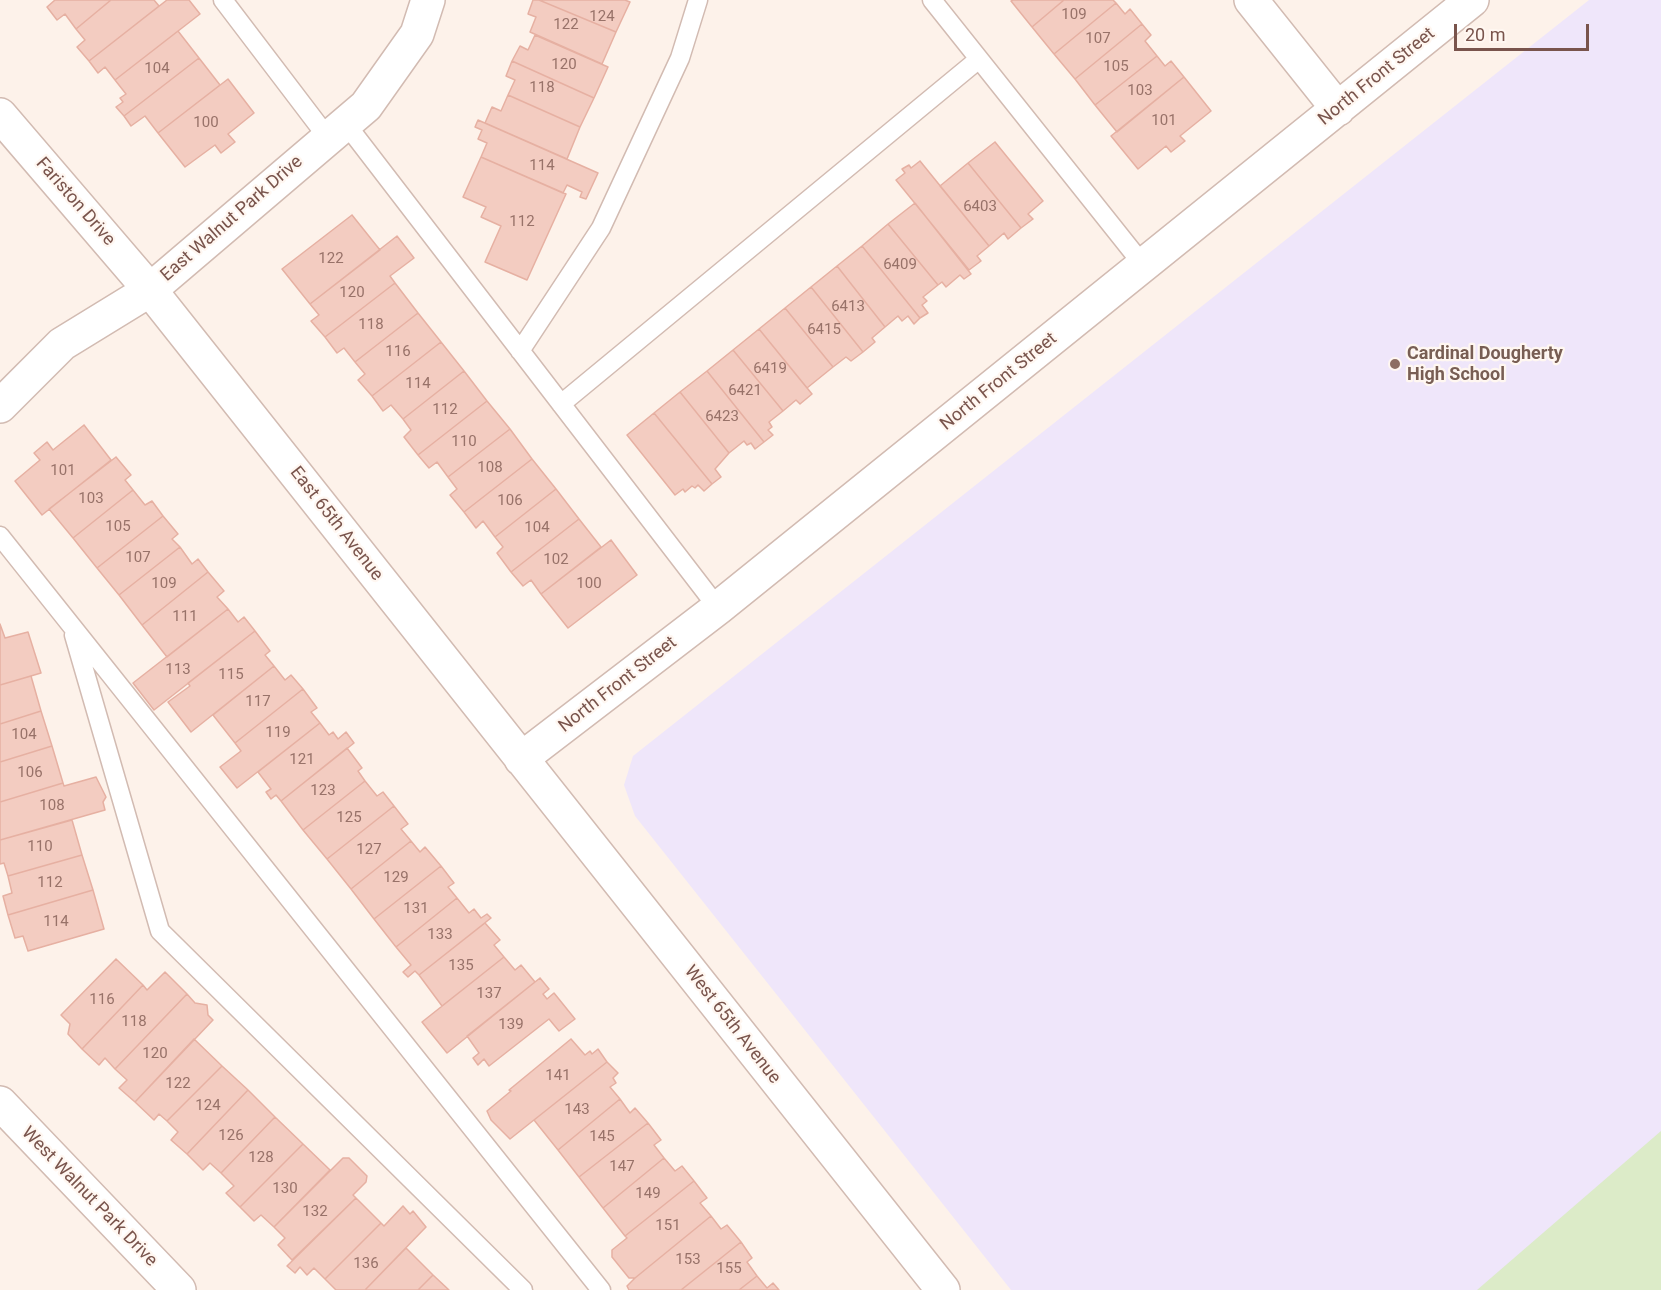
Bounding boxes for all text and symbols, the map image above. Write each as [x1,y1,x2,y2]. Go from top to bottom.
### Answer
house number: 109 [1061,6,1087,24]
house number: 124 [589,8,615,26]
scale bar [1457,12,1592,50]
house number: 122 [553,16,579,34]
street label: North Front Street [1314,23,1440,131]
text: 20 m [1465,24,1505,45]
house number: 107 [1085,30,1111,48]
house number: 120 [551,56,577,74]
house number: 105 [1103,58,1129,76]
house number: 104 [144,60,170,78]
house number: 118 [529,79,555,97]
house number: 103 [1127,82,1153,100]
house number: 101 [1151,112,1177,130]
house number: 100 [193,114,219,132]
street label: East Walnut Park Drive [157,152,307,286]
street label: Fariston Drive [31,153,119,251]
house number: 114 [529,157,555,175]
house number: 6403 [963,198,997,216]
house number: 112 [509,213,535,231]
house number: 122 [318,250,344,268]
house number: 6409 [883,256,917,274]
house number: 120 [339,284,365,302]
house number: 6413 [831,298,865,316]
house number: 118 [358,316,384,334]
house number: 6415 [807,321,841,339]
street label: North Front Street [936,328,1062,436]
house number: 116 [385,343,411,361]
place label: Cardinal Dougherty High School [1407,343,1563,386]
marker: Cardinal Dougherty High School [1388,357,1402,371]
house number: 6419 [753,360,787,378]
house number: 114 [405,375,431,393]
house number: 6421 [728,382,762,400]
house number: 112 [432,401,458,419]
house number: 6423 [705,408,739,426]
house number: 110 [451,433,477,451]
house number: 108 [477,459,503,477]
house number: 101 [50,462,76,480]
street label: East 65th Avenue [285,463,387,585]
house number: 103 [78,490,104,508]
house number: 106 [497,492,523,510]
house number: 105 [105,518,131,536]
house number: 104 [524,519,550,537]
house number: 107 [125,549,151,567]
house number: 102 [543,551,569,569]
house number: 109 [151,575,177,593]
house number: 100 [576,575,602,593]
house number: 111 [172,608,198,626]
street label: North Front Street [555,632,681,738]
house number: 113 [165,661,191,679]
house number: 115 [218,666,244,684]
house number: 117 [245,693,271,711]
house number: 119 [265,724,291,742]
house number: 104 [11,726,37,744]
house number: 121 [289,751,315,769]
house number: 106 [17,764,43,782]
house number: 123 [310,782,336,800]
house number: 108 [39,797,65,815]
house number: 125 [336,809,362,827]
house number: 110 [27,838,53,856]
house number: 127 [356,841,382,859]
house number: 129 [383,869,409,887]
house number: 112 [37,874,63,892]
house number: 131 [403,900,429,918]
house number: 114 [43,913,69,931]
house number: 133 [427,926,453,944]
house number: 135 [448,957,474,975]
street label: West 65th Avenue [679,962,785,1088]
house number: 137 [476,985,502,1003]
house number: 116 [89,991,115,1009]
house number: 118 [121,1013,147,1031]
house number: 139 [498,1016,524,1034]
house number: 120 [142,1045,168,1063]
house number: 141 [545,1067,571,1085]
house number: 122 [165,1075,191,1093]
house number: 124 [195,1097,221,1115]
house number: 143 [564,1101,590,1119]
street label: West Walnut Park Drive [17,1123,161,1271]
house number: 126 [218,1127,244,1145]
house number: 145 [589,1128,615,1146]
house number: 128 [248,1149,274,1167]
house number: 147 [609,1158,635,1176]
house number: 130 [272,1180,298,1198]
house number: 149 [635,1185,661,1203]
house number: 132 [302,1203,328,1221]
house number: 151 [655,1217,681,1235]
house number: 153 [675,1251,701,1269]
house number: 136 [353,1255,379,1273]
house number: 155 [716,1260,742,1278]

